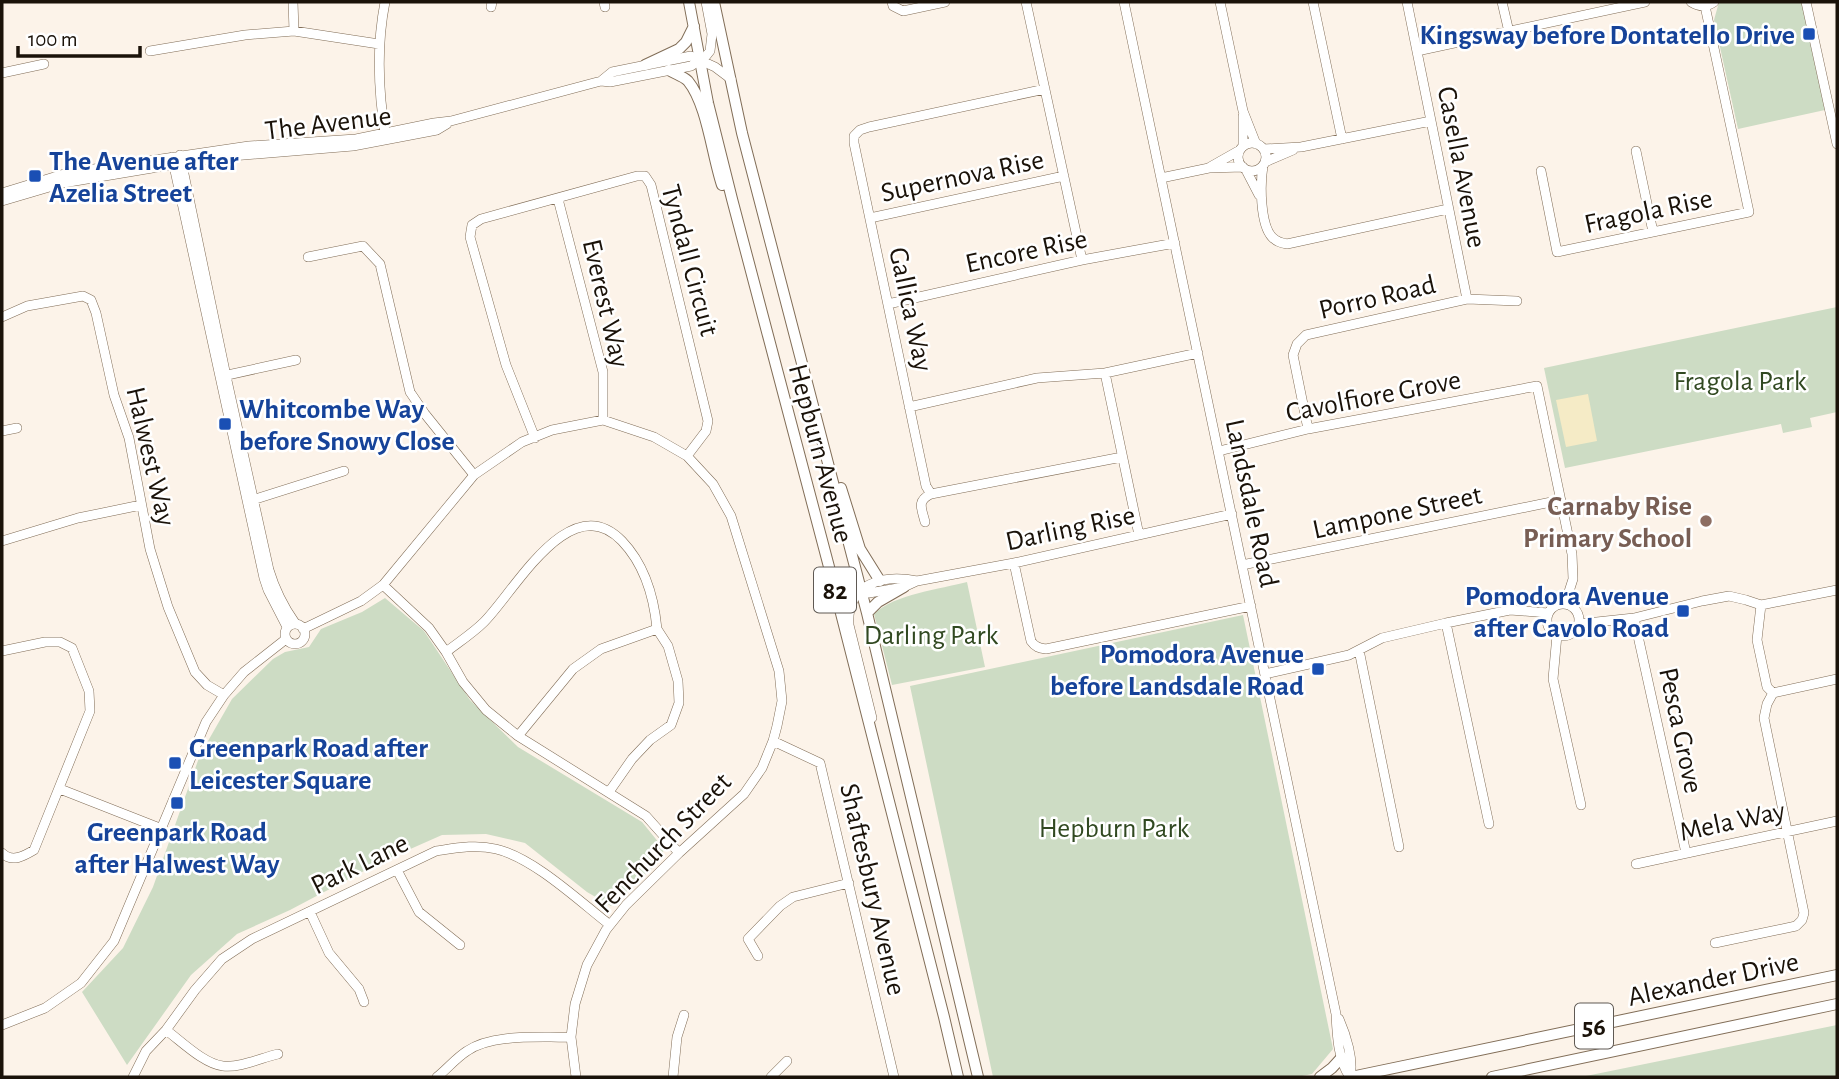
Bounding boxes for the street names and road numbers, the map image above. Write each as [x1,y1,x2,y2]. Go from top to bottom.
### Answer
street label: Casella Avenue [1432,84,1490,250]
street label: The Avenue [263,102,393,146]
street label: Supernova Rise [878,146,1047,208]
street label: Tyndall Circuit [655,182,723,339]
street label: Fragola Rise [1582,185,1715,239]
street label: Encore Rise [963,225,1090,279]
street label: Everest Way [577,237,633,370]
street label: Gallica Way [883,245,937,374]
street label: Porro Road [1316,271,1439,325]
street label: Hepburn Avenue [783,361,857,546]
street label: Cavolfiore Grove [1283,366,1463,428]
street label: Halwest Way [120,384,180,529]
street label: Landsdale Road [1220,417,1283,590]
street label: Lampone Street [1310,481,1485,545]
street label: Darling Rise [1003,502,1138,556]
road number: 82 [814,568,856,612]
street label: Pesca Grove [1653,665,1707,796]
street label: Fenchurch Street [590,768,737,919]
street label: Shaftesbury Avenue [834,781,910,998]
street label: Mela Way [1677,797,1788,847]
street label: Park Lane [307,829,413,900]
street label: Alexander Drive [1625,948,1801,1012]
road number: 56 [1575,1004,1613,1049]

